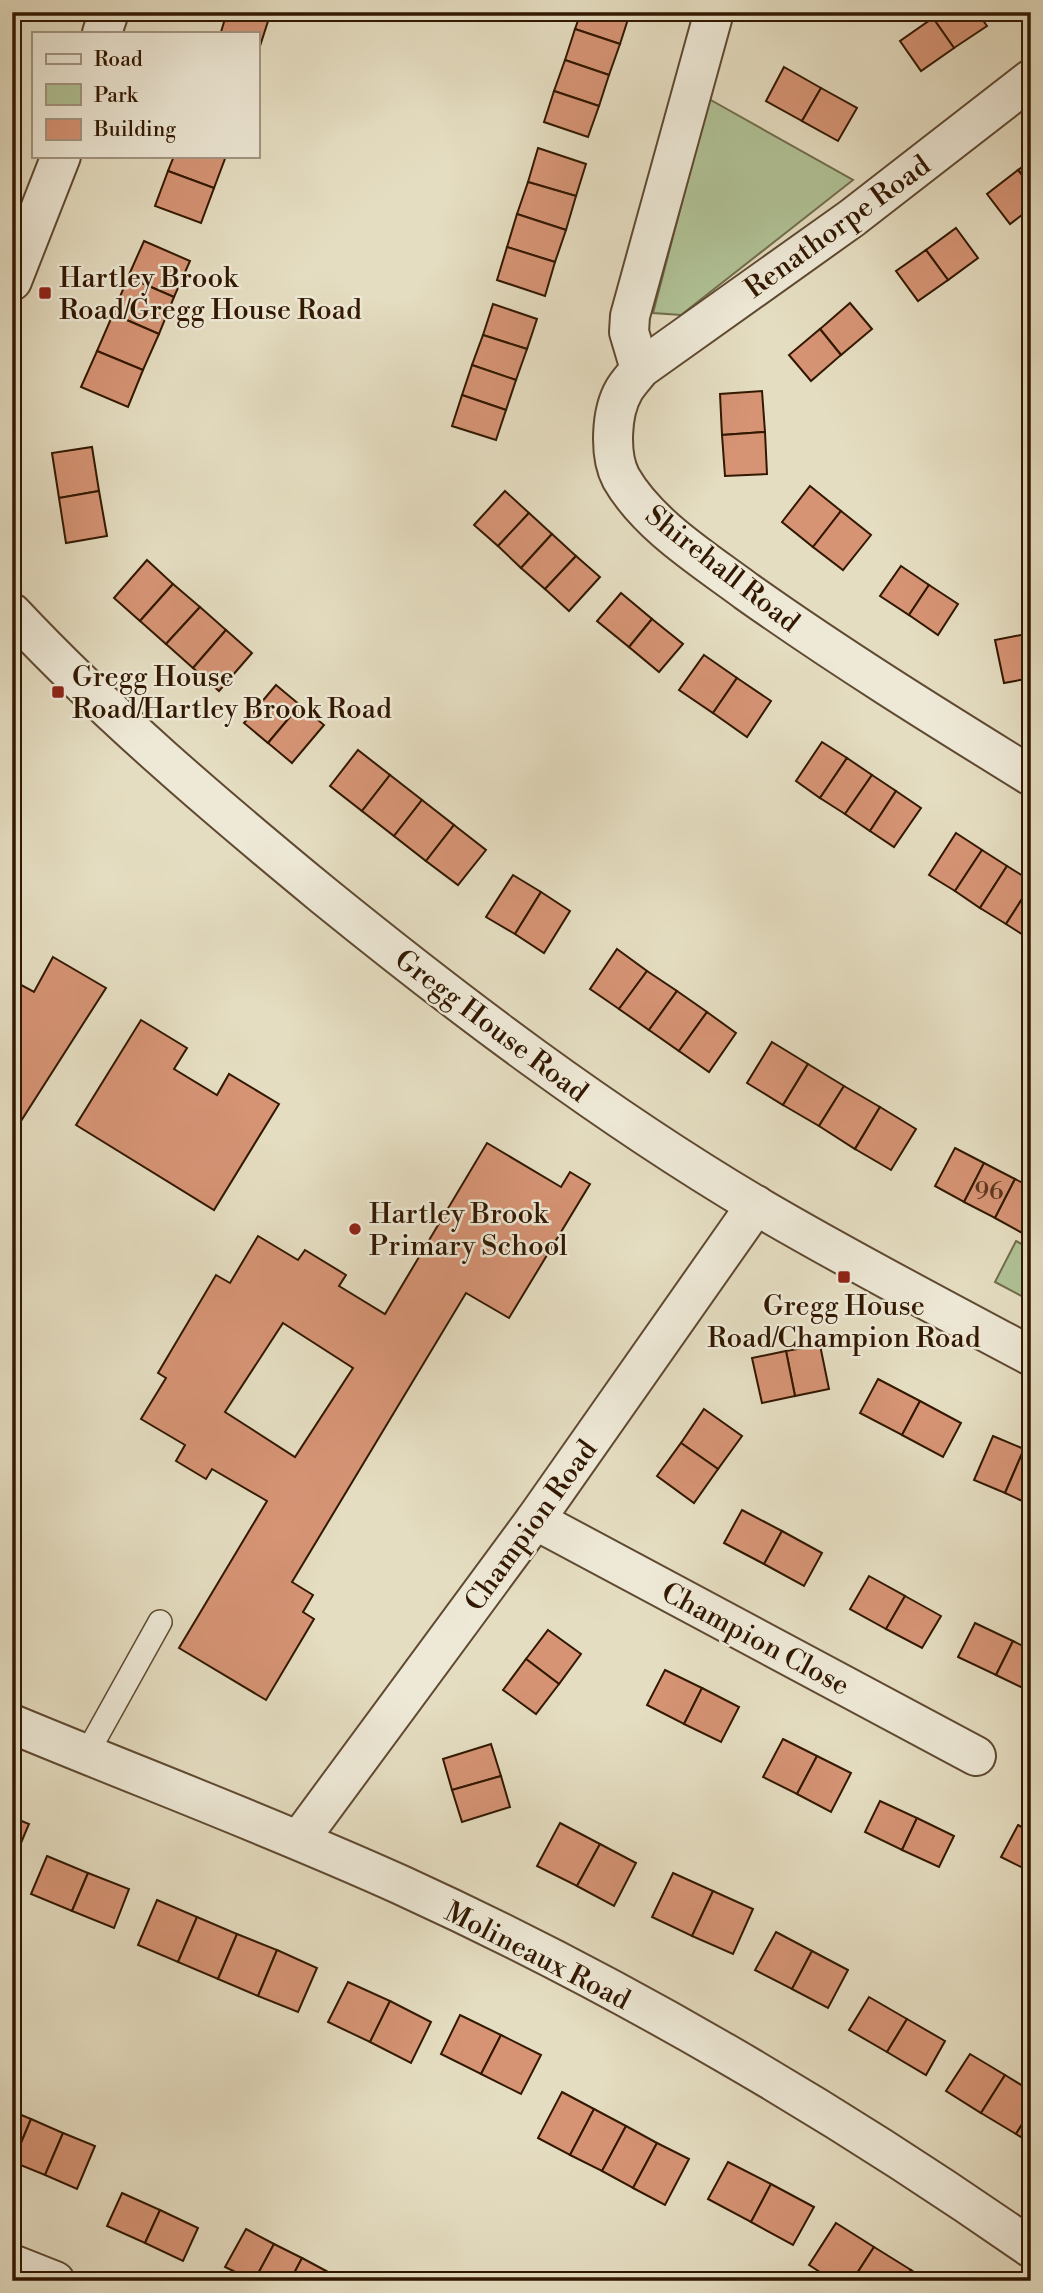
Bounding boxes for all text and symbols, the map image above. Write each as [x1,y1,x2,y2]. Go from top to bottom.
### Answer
legend [32,32,259,158]
text: Road [94,47,143,73]
text: Park [94,83,139,109]
text: Building [93,117,176,143]
street label: Renathorpe Road [738,148,938,306]
place label: Hartley Brook Road/Gregg House Road [59,261,362,328]
marker: Hartley Brook Road/Gregg House Road [37,285,53,301]
street label: Shirehall Road [638,498,806,640]
place label: Gregg House Road/Hartley Brook Road [72,660,392,727]
marker: Gregg House Road/Hartley Brook Road [50,684,66,700]
street label: Gregg House Road [388,942,595,1110]
house number: 96 [974,1177,1004,1207]
place label: Hartley Brook Primary School [369,1197,568,1264]
marker: Hartley Brook Primary School [347,1221,363,1237]
marker: Gregg House Road/Champion Road [836,1269,852,1285]
place label: Gregg House Road/Champion Road [707,1289,981,1356]
street label: Champion Road [457,1433,605,1618]
street label: Champion Close [655,1575,855,1704]
street label: Molineaux Road [439,1894,636,2018]

